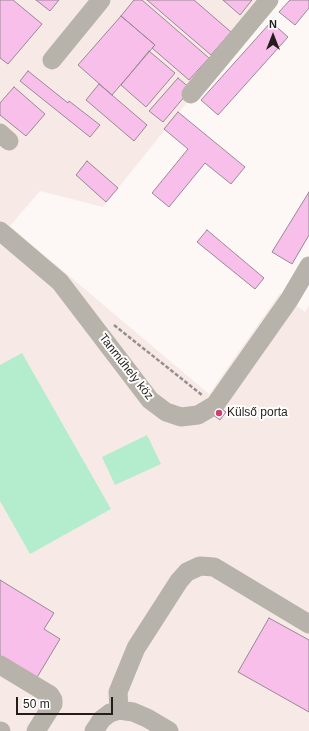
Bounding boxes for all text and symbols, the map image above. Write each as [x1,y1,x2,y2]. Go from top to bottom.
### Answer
north arrow [253,16,293,56]
text: N [269,18,277,30]
street label: Tanműhely köz [96,331,156,403]
place label: Külső porta [227,406,288,420]
marker: Külső porta [214,408,224,418]
scale bar [18,689,115,715]
text: 50 m [23,697,50,711]

